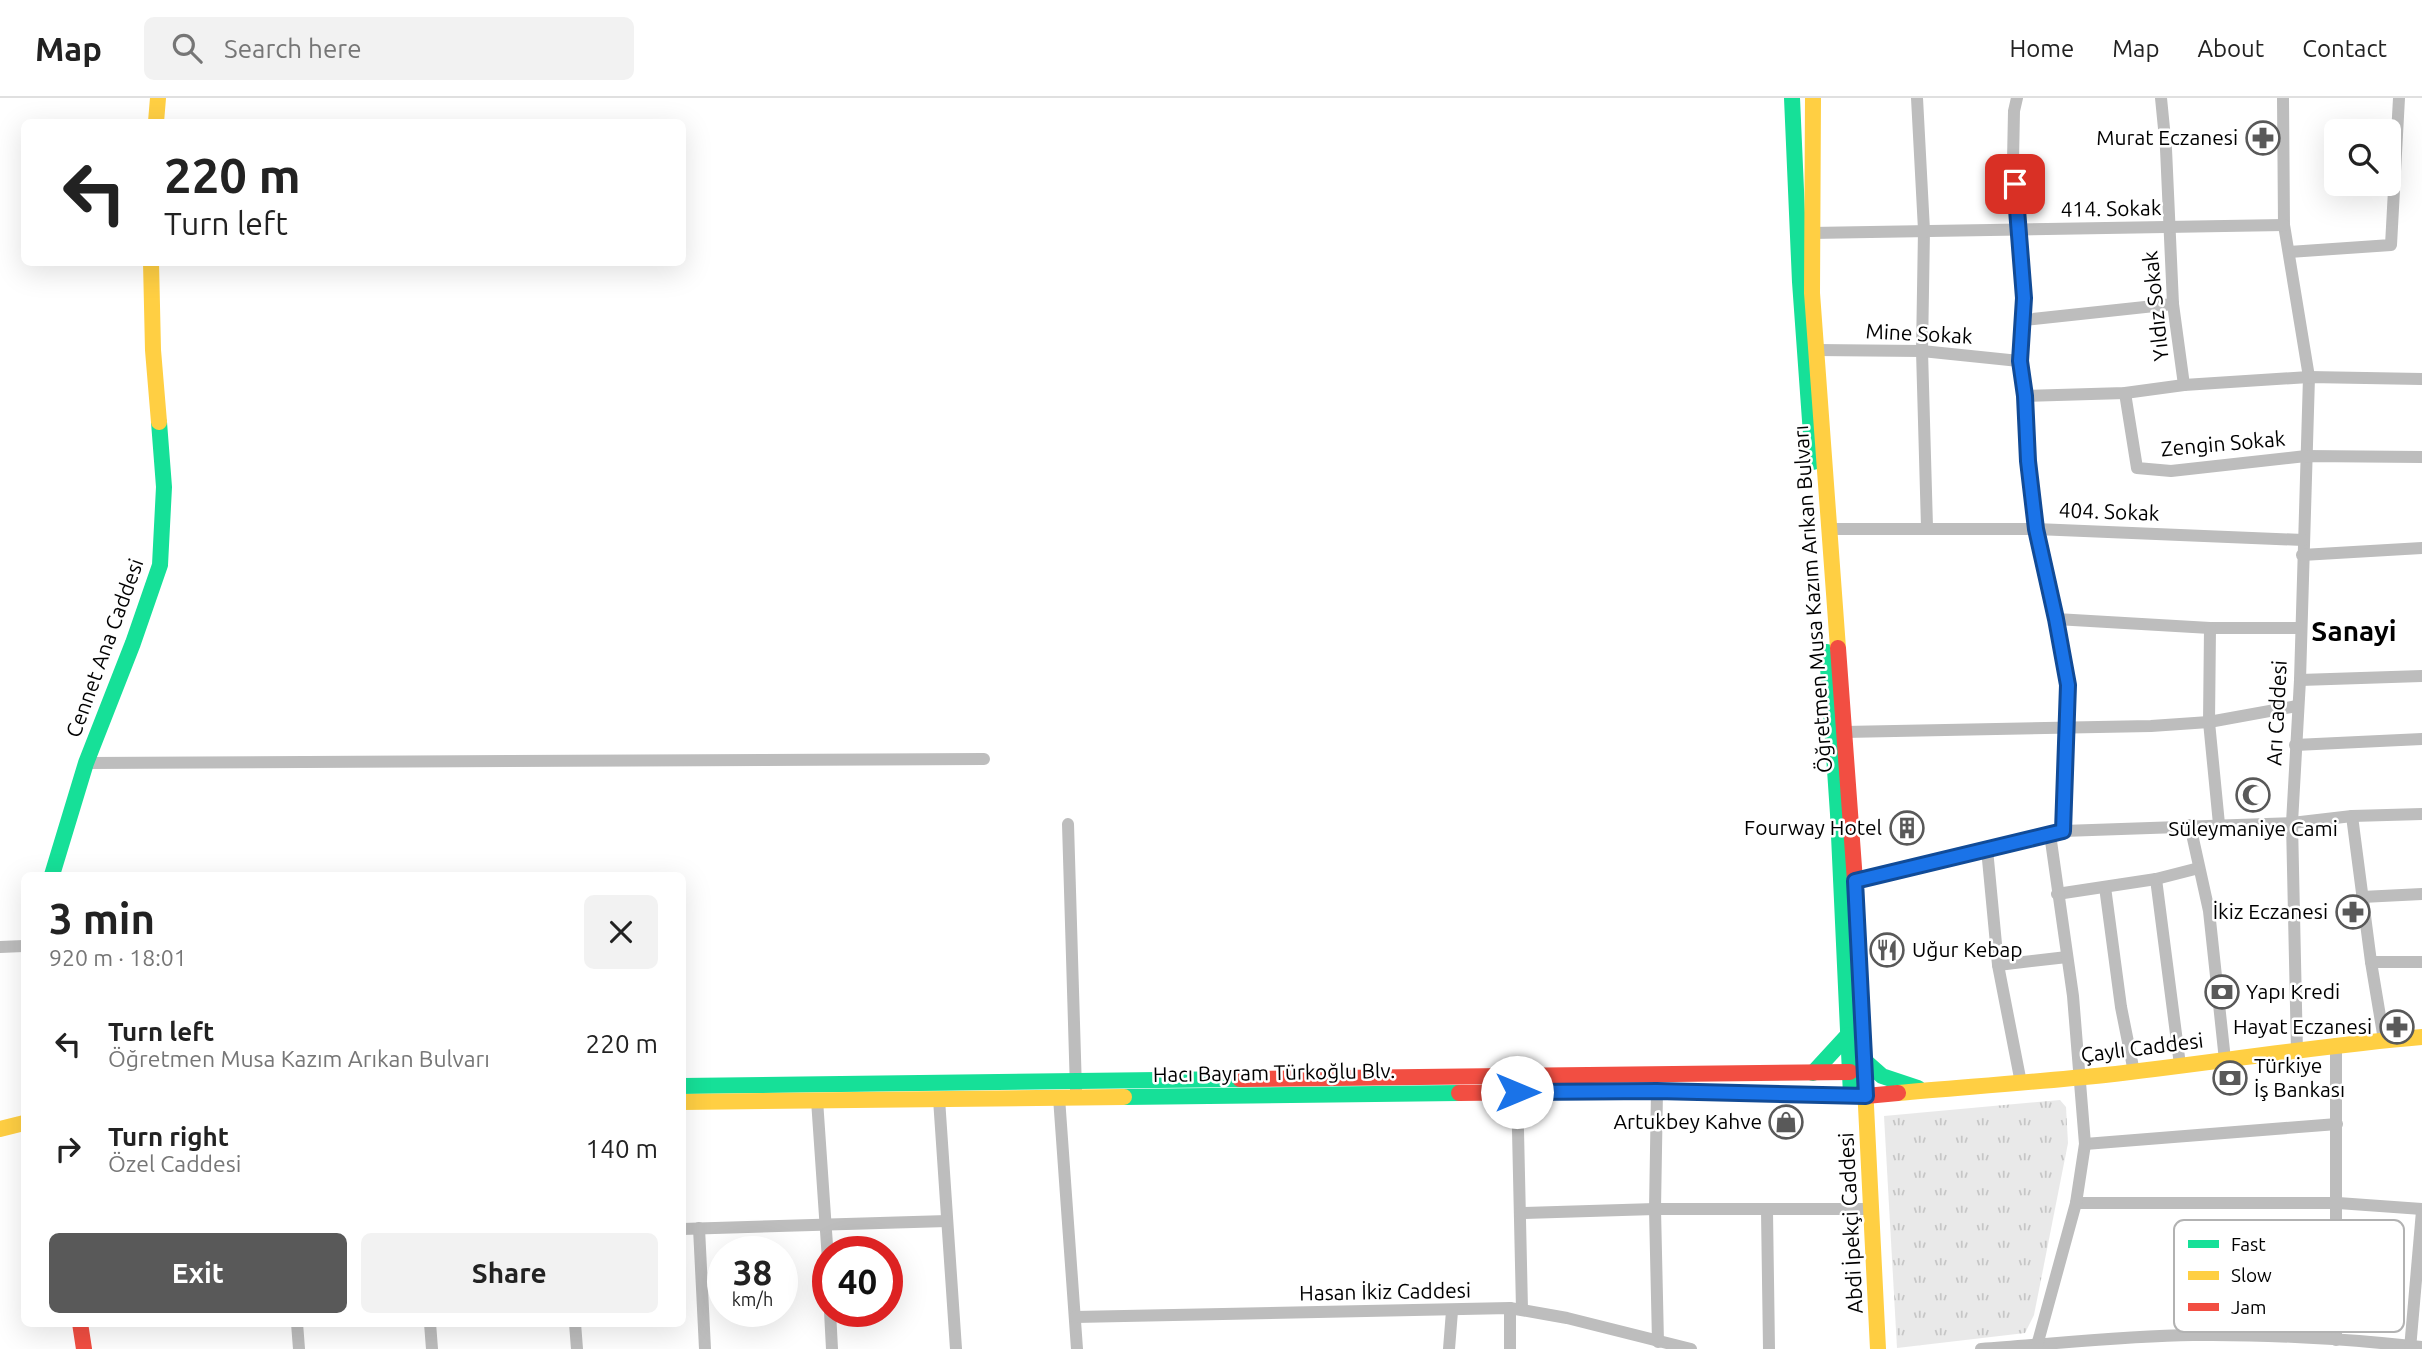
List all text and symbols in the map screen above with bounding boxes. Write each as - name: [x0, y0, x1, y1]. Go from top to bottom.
- search box: [144, 17, 634, 80]
- icon: search: [168, 29, 206, 67]
- text: Map: [35, 30, 102, 67]
- text: Search here: [224, 34, 362, 63]
- text: Home: [2009, 35, 2074, 62]
- text: Map: [2112, 35, 2159, 62]
- text: About: [2197, 35, 2264, 62]
- text: Contact: [2302, 35, 2387, 62]
- pharmacy icon: Murat Eczanesi: [2244, 119, 2282, 157]
- map controls: [2324, 119, 2401, 196]
- button: search: [2324, 119, 2401, 196]
- place label: Murat Eczanesi: [2096, 125, 2238, 149]
- icon: left: [49, 147, 140, 238]
- text: 220 m: [164, 147, 301, 202]
- pin: [1985, 154, 2045, 214]
- icon: arrive: [1996, 165, 2034, 203]
- street label: 414. Sokak: [2060, 195, 2162, 221]
- text: Turn left: [164, 205, 288, 241]
- street label: Yıldız Sokak: [2137, 249, 2173, 362]
- street label: Mine Sokak: [1865, 318, 1974, 348]
- street label: Öğretmen Musa Kazım Arıkan Bulvarı: [1788, 424, 1836, 774]
- street label: Zengin Sokak: [2160, 426, 2286, 460]
- street label: 404. Sokak: [2058, 497, 2160, 525]
- street label: Cennet Ana Caddesi: [61, 555, 148, 740]
- district label: Sanayi: [2311, 615, 2397, 646]
- street label: Arı Caddesi: [2261, 660, 2291, 766]
- mosque icon: Süleymaniye Cami: [2234, 776, 2272, 814]
- building icon: Fourway Hotel: [1888, 809, 1926, 847]
- place label: Fourway Hotel: [1744, 815, 1882, 839]
- place label: Süleymaniye Cami: [2168, 816, 2338, 840]
- pharmacy icon: İkiz Eczanesi: [2334, 893, 2372, 931]
- text: 3 min: [49, 895, 155, 942]
- button: close: [584, 895, 658, 969]
- place label: İkiz Eczanesi: [2213, 899, 2328, 923]
- restaurant icon: Uğur Kebap: [1868, 931, 1906, 969]
- place label: Uğur Kebap: [1912, 937, 2023, 961]
- text: 920 m · 18:01: [49, 945, 187, 970]
- bank icon: Yapı Kredi: [2203, 973, 2241, 1011]
- place label: Yapı Kredi: [2246, 979, 2340, 1003]
- pharmacy icon: Hayat Eczanesi: [2378, 1008, 2416, 1046]
- place label: Hayat Eczanesi: [2233, 1014, 2372, 1038]
- text: Turn left: [108, 1017, 214, 1046]
- icon: left: [49, 1025, 87, 1063]
- street label: Çaylı Caddesi: [2079, 1028, 2205, 1066]
- text: 220 m: [586, 1029, 658, 1058]
- text: Öğretmen Musa Kazım Arıkan Bulvarı: [108, 1046, 490, 1071]
- place label: Türkiye İş Bankası: [2254, 1053, 2345, 1101]
- position arrow: [1480, 1055, 1554, 1129]
- street label: Hacı Bayram Türkoğlu Blv.: [1153, 1058, 1395, 1086]
- bank icon: Türkiye İş Bankası: [2211, 1059, 2249, 1097]
- shop icon: Artukbey Kahve: [1767, 1103, 1805, 1141]
- place label: Artukbey Kahve: [1613, 1109, 1762, 1133]
- text: Turn right: [108, 1122, 229, 1151]
- icon: right: [49, 1130, 87, 1168]
- street label: Abdi İpekçi Caddesi: [1833, 1132, 1867, 1314]
- text: 140 m: [586, 1134, 658, 1163]
- text: Özel Caddesi: [108, 1151, 241, 1176]
- legend: [2174, 1220, 2404, 1332]
- button: Exit: [49, 1233, 347, 1313]
- button: Share: [361, 1233, 658, 1313]
- text: Fast: [2231, 1233, 2266, 1255]
- speed limit sign: 40: [812, 1236, 903, 1327]
- text: 38: [733, 1252, 772, 1292]
- text: Slow: [2231, 1264, 2272, 1286]
- street label: Hasan İkiz Caddesi: [1299, 1278, 1471, 1304]
- text: km/h: [732, 1289, 773, 1309]
- text: Jam: [2231, 1296, 2267, 1318]

